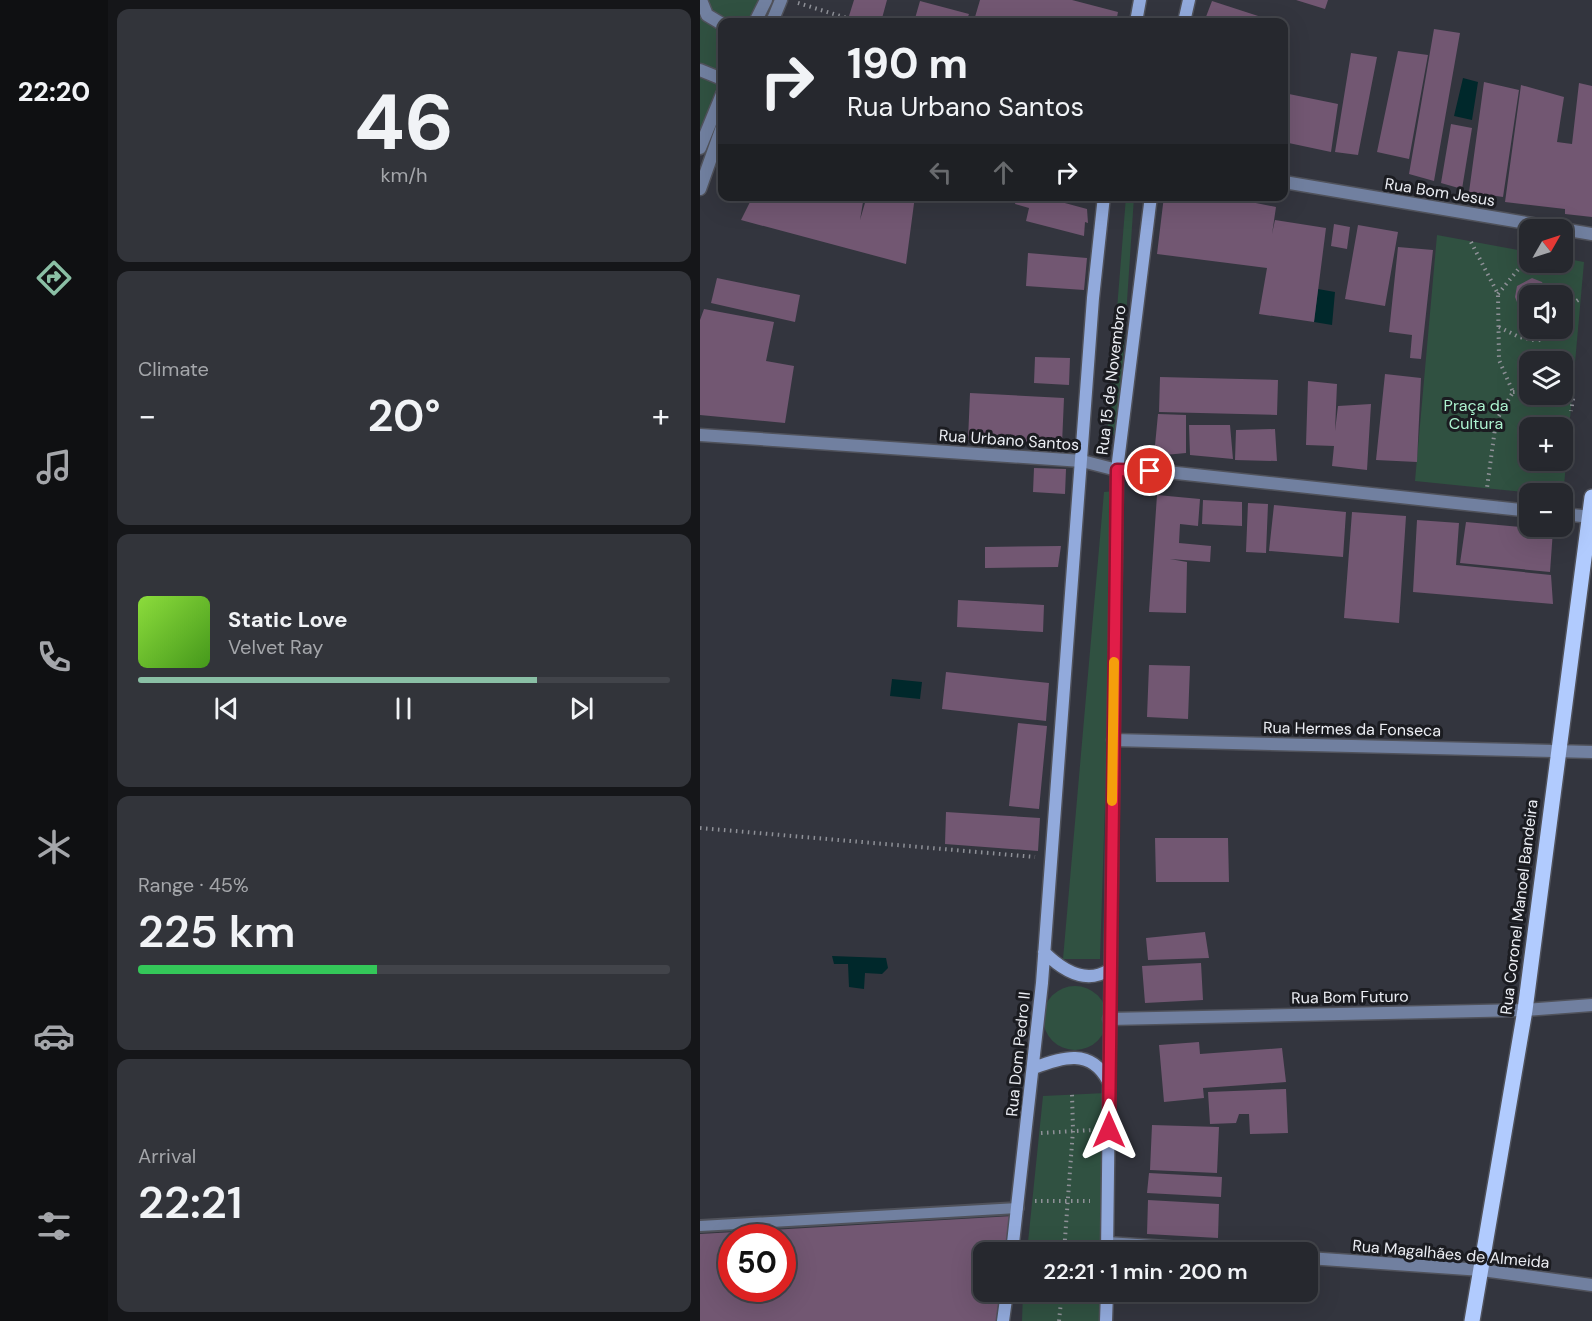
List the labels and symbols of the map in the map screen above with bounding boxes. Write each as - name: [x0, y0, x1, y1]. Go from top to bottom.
- street label: Rua Bom Jesus: [1383, 173, 1497, 211]
- north arrow: [1519, 219, 1573, 273]
- street label: Rua 15 de Novembro: [1091, 304, 1131, 456]
- park label: Praça da Cultura: [1444, 395, 1508, 434]
- street label: Rua Urbano Santos: [938, 425, 1080, 455]
- pin: [1124, 445, 1175, 496]
- street label: Rua Hermes da Fonseca: [1263, 717, 1441, 741]
- street label: Rua Coronel Manoel Bandeira: [1495, 798, 1543, 1016]
- street label: Rua Bom Futuro: [1291, 985, 1409, 1009]
- street label: Rua Dom Pedro II: [1001, 991, 1035, 1117]
- position arrow: [1077, 1098, 1141, 1162]
- speed limit sign: 50: [718, 1224, 796, 1302]
- street label: Rua Magalhães de Almeida: [1352, 1235, 1550, 1273]

